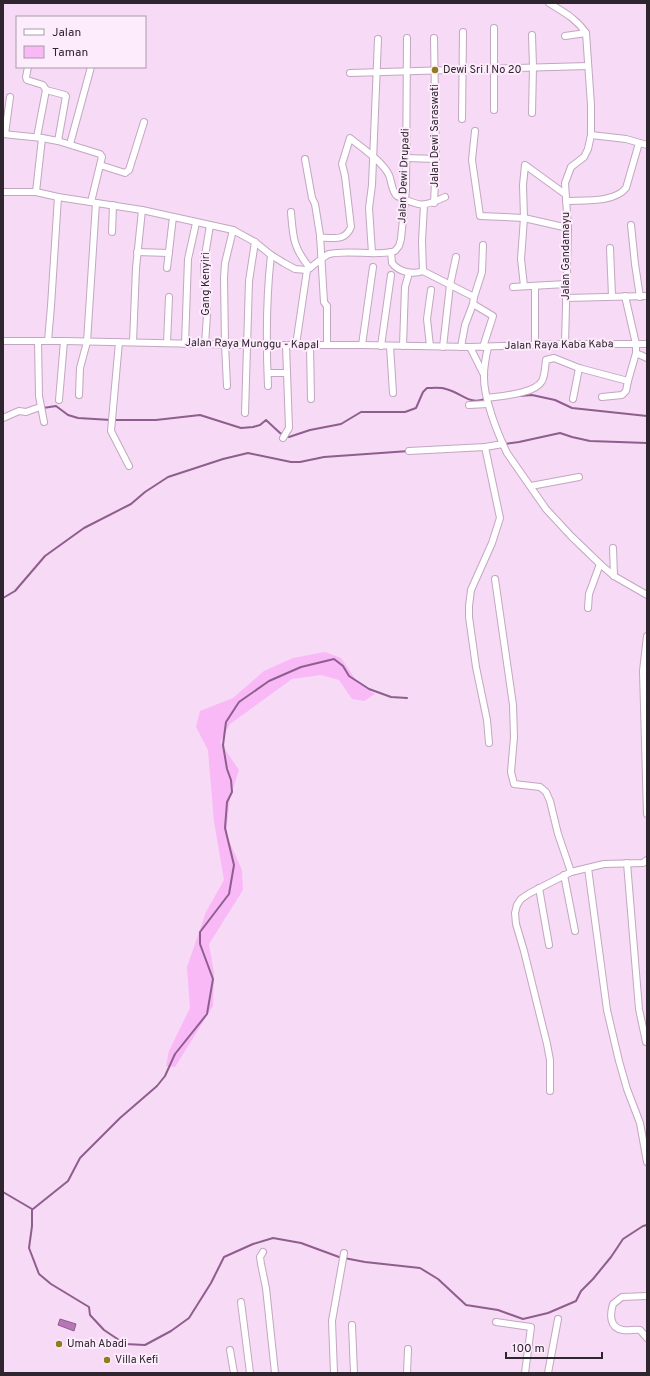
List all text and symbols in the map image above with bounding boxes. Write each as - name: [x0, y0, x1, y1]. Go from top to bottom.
- legend: [16, 16, 146, 68]
- text: Jalan: [52, 25, 81, 41]
- text: Taman: [52, 45, 88, 61]
- place label: Dewi Sri I No 20: [443, 63, 522, 77]
- marker: Dewi Sri I No 20: [430, 65, 440, 75]
- street label: Jalan Dewi Saraswati: [428, 84, 442, 188]
- street label: Jalan Dewi Drupadi: [395, 128, 413, 224]
- street label: Jalan Gandamayu: [559, 212, 573, 300]
- street label: Gang Kenyiri: [199, 252, 213, 316]
- street label: Jalan Raya Munggu - Kapal: [185, 336, 319, 352]
- street label: Jalan Raya Kaba Kaba: [504, 337, 614, 353]
- scale bar: [506, 1334, 602, 1360]
- place label: Umah Abadi: [67, 1337, 127, 1351]
- marker: Umah Abadi: [54, 1339, 64, 1349]
- text: 100 m: [512, 1341, 545, 1357]
- place label: Villa Kefi: [115, 1353, 158, 1367]
- marker: Villa Kefi: [102, 1355, 112, 1365]

